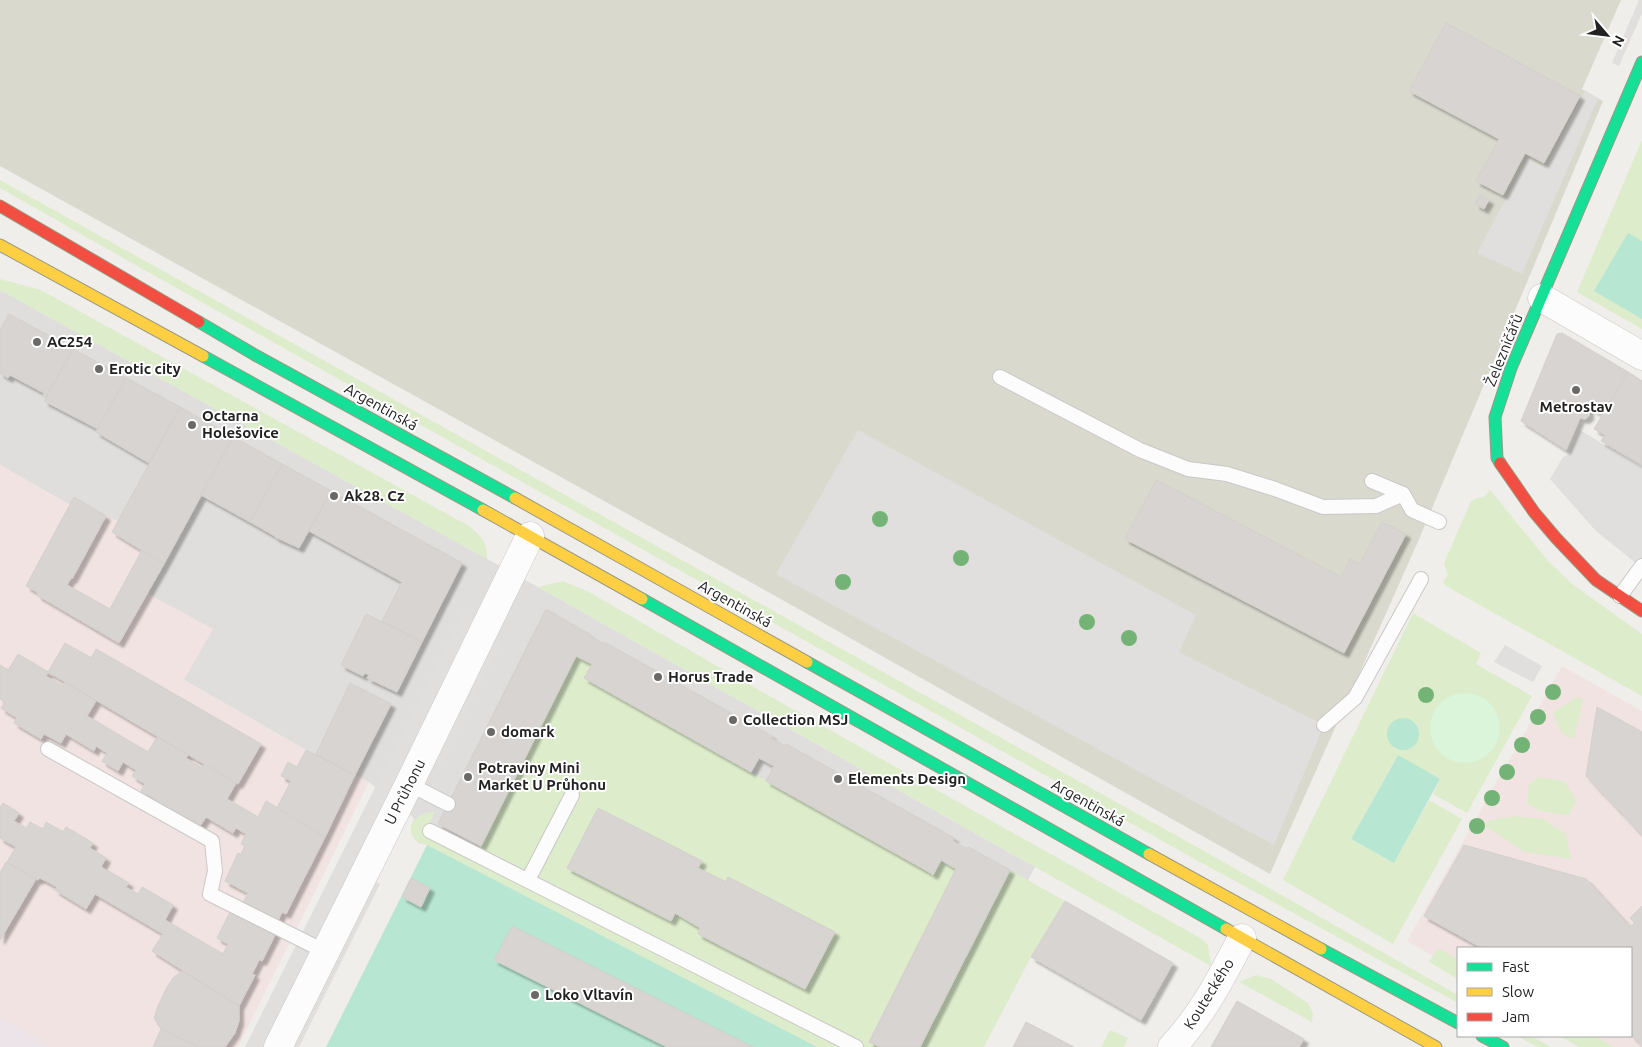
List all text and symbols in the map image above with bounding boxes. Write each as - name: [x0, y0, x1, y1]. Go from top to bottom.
- north arrow: [1582, 10, 1632, 60]
- text: N: [1609, 33, 1628, 49]
- street label: Železničářů: [1481, 311, 1526, 389]
- place label: AC254: [47, 333, 92, 350]
- marker: AC254: [31, 336, 43, 348]
- place label: Erotic city: [109, 360, 181, 377]
- marker: Erotic city: [93, 363, 105, 375]
- street label: Argentinská: [342, 380, 421, 434]
- marker: Metrostav: [1570, 384, 1582, 396]
- place label: Metrostav: [1540, 398, 1612, 415]
- place label: Octarna Holešovice: [202, 407, 279, 441]
- marker: Octarna Holešovice: [186, 419, 198, 431]
- place label: Ak28. Cz: [344, 487, 404, 504]
- marker: Ak28. Cz: [328, 490, 340, 502]
- street label: Argentinská: [696, 577, 775, 631]
- place label: Horus Trade: [668, 668, 753, 685]
- marker: Horus Trade: [652, 671, 664, 683]
- place label: Collection MSJ: [743, 711, 848, 728]
- marker: Collection MSJ: [727, 714, 739, 726]
- place label: domark: [501, 723, 555, 740]
- marker: domark: [485, 726, 497, 738]
- street label: U Průhonu: [381, 756, 428, 827]
- place label: Potraviny Mini Market U Průhonu: [478, 759, 606, 793]
- place label: Elements Design: [848, 770, 966, 787]
- marker: Potraviny Mini Market U Průhonu: [462, 771, 474, 783]
- marker: Elements Design: [832, 773, 844, 785]
- street label: Argentinská: [1049, 776, 1128, 830]
- legend: [1457, 947, 1632, 1037]
- street label: Kouteckého: [1180, 955, 1237, 1032]
- text: Fast: [1502, 958, 1530, 975]
- text: Slow: [1502, 983, 1535, 1000]
- place label: Loko Vltavín: [545, 986, 633, 1003]
- marker: Loko Vltavín: [529, 989, 541, 1001]
- text: Jam: [1502, 1008, 1530, 1025]

